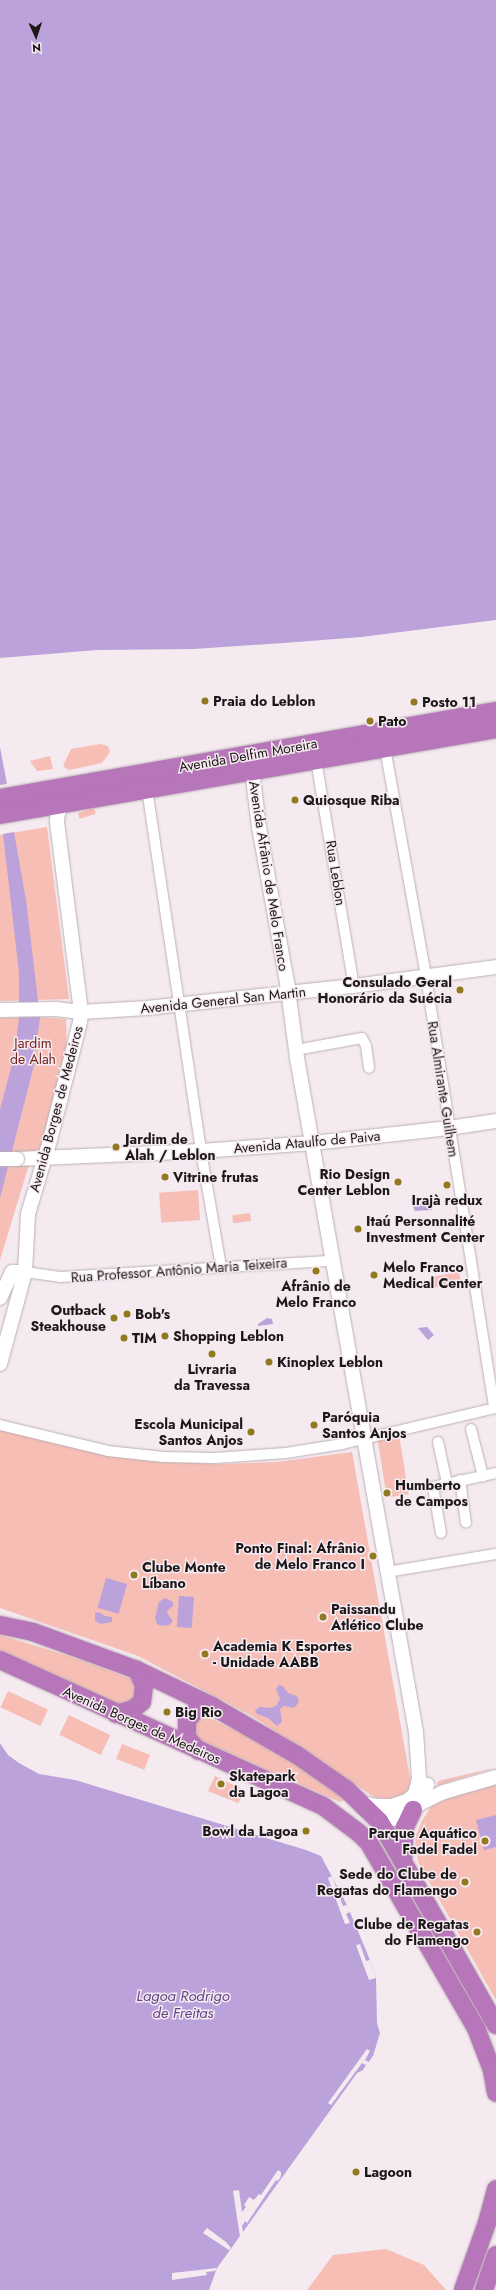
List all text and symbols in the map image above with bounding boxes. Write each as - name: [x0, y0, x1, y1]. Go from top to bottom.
- north arrow: [16, 16, 56, 56]
- text: N: [32, 40, 41, 56]
- place label: Praia do Leblon: [213, 693, 316, 709]
- place label: Posto 11: [422, 694, 476, 710]
- marker: Praia do Leblon: [200, 696, 210, 706]
- marker: Posto 11: [409, 697, 419, 707]
- place label: Pato: [378, 713, 407, 729]
- marker: Pato: [365, 716, 375, 726]
- street label: Avenida Delfim Moreira: [177, 735, 319, 775]
- street label: Avenida Afrânio de Melo Franco: [246, 780, 292, 972]
- place label: Quiosque Riba: [303, 792, 400, 808]
- marker: Quiosque Riba: [290, 795, 300, 805]
- street label: Rua Leblon: [323, 839, 349, 907]
- place label: Consulado Geral Honorário da Suécia: [317, 974, 452, 1006]
- street label: Avenida General San Martin: [139, 983, 307, 1017]
- marker: Consulado Geral Honorário da Suécia: [455, 985, 465, 995]
- street label: Rua Almirante Guilhem: [424, 1020, 462, 1158]
- street label: Avenida Borges de Medeiros: [26, 1024, 86, 1194]
- park label: Jardim de Alah: [10, 1035, 56, 1068]
- street label: Avenida Ataulfo de Paiva: [233, 1127, 381, 1157]
- place label: Jardim de Alah / Leblon: [125, 1131, 216, 1164]
- marker: Jardim de Alah / Leblon: [110, 1141, 122, 1153]
- place label: Rio Design Center Leblon: [298, 1166, 390, 1198]
- place label: Vitrine frutas: [173, 1169, 258, 1185]
- marker: Vitrine frutas: [160, 1172, 170, 1182]
- marker: Rio Design Center Leblon: [393, 1177, 403, 1187]
- marker: Irajà redux: [442, 1180, 452, 1190]
- place label: Irajà redux: [411, 1192, 483, 1208]
- place label: Itaú Personnalité Investment Center: [366, 1213, 485, 1246]
- marker: Itaú Personnalité Investment Center: [353, 1224, 363, 1234]
- street label: Rua Professor Antônio Maria Teixeira: [70, 1254, 288, 1286]
- place label: Melo Franco Medical Center: [383, 1259, 483, 1292]
- marker: Afrânio de Melo Franco: [311, 1266, 321, 1276]
- marker: Melo Franco Medical Center: [368, 1269, 380, 1281]
- place label: Afrânio de Melo Franco: [276, 1278, 356, 1310]
- place label: Outback Steakhouse: [30, 1302, 106, 1334]
- place label: Bob's: [135, 1306, 170, 1322]
- marker: Bob's: [122, 1309, 132, 1319]
- marker: Outback Steakhouse: [109, 1313, 119, 1323]
- place label: Shopping Leblon: [173, 1328, 284, 1344]
- place label: TIM: [132, 1330, 157, 1346]
- marker: Shopping Leblon: [160, 1331, 170, 1341]
- marker: TIM: [119, 1333, 129, 1343]
- marker: Livraria da Travessa: [207, 1349, 217, 1359]
- place label: Kinoplex Leblon: [277, 1354, 383, 1370]
- marker: Kinoplex Leblon: [264, 1357, 274, 1367]
- place label: Livraria da Travessa: [174, 1361, 250, 1394]
- place label: Paróquia Santos Anjos: [322, 1409, 406, 1442]
- place label: Escola Municipal Santos Anjos: [134, 1416, 243, 1448]
- marker: Paróquia Santos Anjos: [309, 1420, 319, 1430]
- marker: Escola Municipal Santos Anjos: [246, 1427, 256, 1437]
- place label: Humberto de Campos: [395, 1477, 468, 1510]
- marker: Humberto de Campos: [382, 1488, 392, 1498]
- place label: Ponto Final: Afrânio de Melo Franco I: [235, 1540, 365, 1572]
- marker: Ponto Final: Afrânio de Melo Franco I: [368, 1551, 378, 1561]
- place label: Clube Monte Líbano: [142, 1559, 226, 1592]
- marker: Clube Monte Líbano: [129, 1570, 139, 1580]
- place label: Paissandu Atlético Clube: [331, 1601, 424, 1634]
- marker: Paissandu Atlético Clube: [318, 1612, 328, 1622]
- place label: Academia K Esportes - Unidade AABB: [213, 1638, 352, 1670]
- marker: Academia K Esportes - Unidade AABB: [200, 1649, 210, 1659]
- street label: Avenida Borges de Medeiros: [60, 1682, 224, 1768]
- place label: Big Rio: [175, 1704, 222, 1720]
- marker: Big Rio: [162, 1707, 172, 1717]
- place label: Skatepark da Lagoa: [229, 1768, 296, 1800]
- marker: Skatepark da Lagoa: [216, 1779, 226, 1789]
- place label: Bowl da Lagoa: [202, 1823, 298, 1839]
- place label: Parque Aquático Fadel Fadel: [369, 1825, 477, 1858]
- marker: Bowl da Lagoa: [301, 1826, 311, 1836]
- marker: Parque Aquático Fadel Fadel: [480, 1836, 490, 1846]
- place label: Sede do Clube de Regatas do Flamengo: [317, 1866, 457, 1898]
- marker: Sede do Clube de Regatas do Flamengo: [460, 1877, 470, 1887]
- place label: Clube de Regatas do Flamengo: [354, 1916, 469, 1948]
- marker: Clube de Regatas do Flamengo: [472, 1927, 482, 1937]
- water label: Lagoa Rodrigo de Freitas: [136, 1987, 230, 2022]
- place label: Lagoon: [364, 2164, 412, 2180]
- marker: Lagoon: [351, 2167, 361, 2177]

